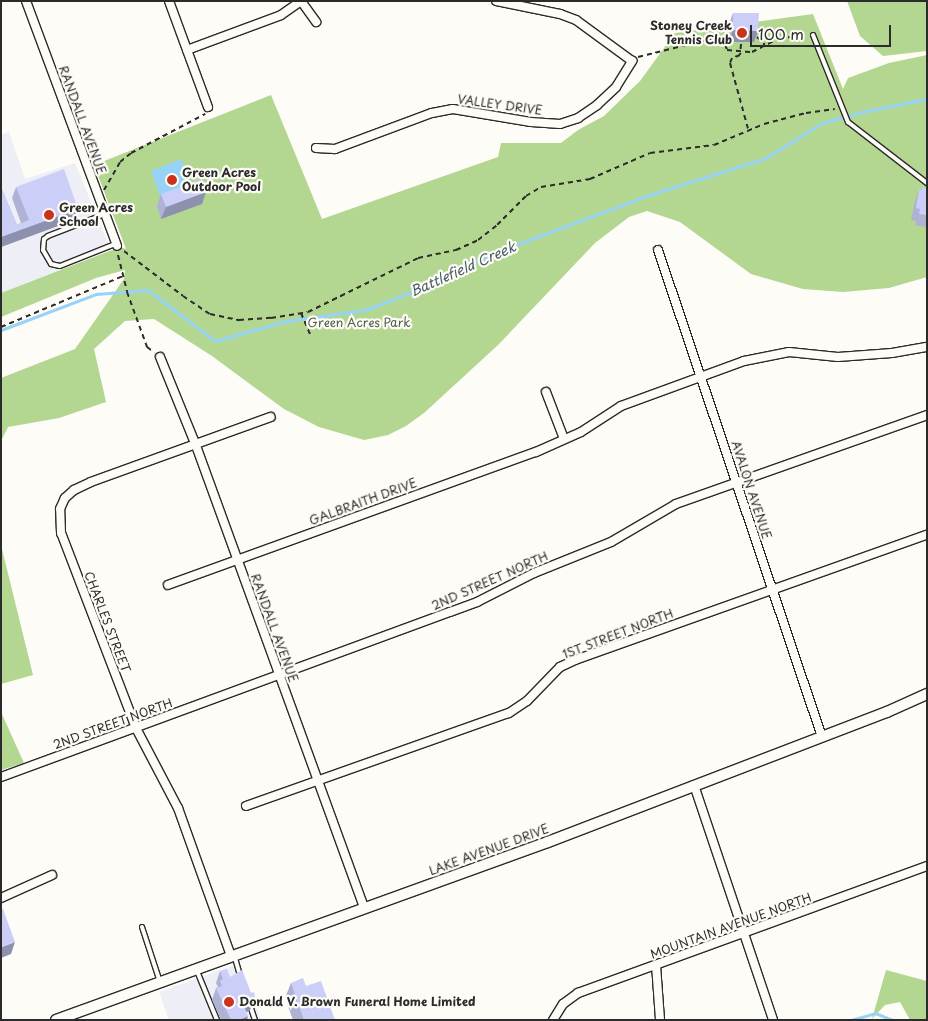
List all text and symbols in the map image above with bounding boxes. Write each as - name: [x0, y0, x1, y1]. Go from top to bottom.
- scale bar: [753, 15, 894, 47]
- place label: Stoney Creek Tennis Club: [650, 19, 732, 47]
- text: 100 m: [758, 22, 804, 45]
- marker: Stoney Creek Tennis Club: [736, 27, 748, 39]
- street label: RANDALL AVENUE: [56, 64, 108, 176]
- street label: VALLEY DRIVE: [456, 92, 544, 118]
- place label: Green Acres Outdoor Pool: [182, 166, 261, 194]
- marker: Green Acres Outdoor Pool: [166, 174, 178, 186]
- place label: Green Acres School: [59, 201, 134, 229]
- marker: Green Acres School: [43, 209, 55, 221]
- water label: Battlefield Creek: [407, 238, 519, 300]
- park label: Green Acres Park: [307, 316, 411, 330]
- street label: AVALON AVENUE: [728, 438, 774, 542]
- street label: GALBRAITH DRIVE: [307, 476, 419, 528]
- street label: 2ND STREET NORTH: [429, 549, 551, 613]
- street label: CHARLES STREET: [81, 569, 133, 675]
- street label: RANDALL AVENUE: [248, 572, 300, 684]
- street label: 1ST STREET NORTH: [559, 606, 677, 662]
- street label: 2ND STREET NORTH: [51, 696, 175, 752]
- street label: LAKE AVENUE DRIVE: [427, 822, 551, 878]
- street label: MOUNTAIN AVENUE NORTH: [648, 890, 814, 962]
- place label: Donald V. Brown Funeral Home Limited: [239, 995, 478, 1009]
- marker: Donald V. Brown Funeral Home Limited: [223, 996, 235, 1008]

